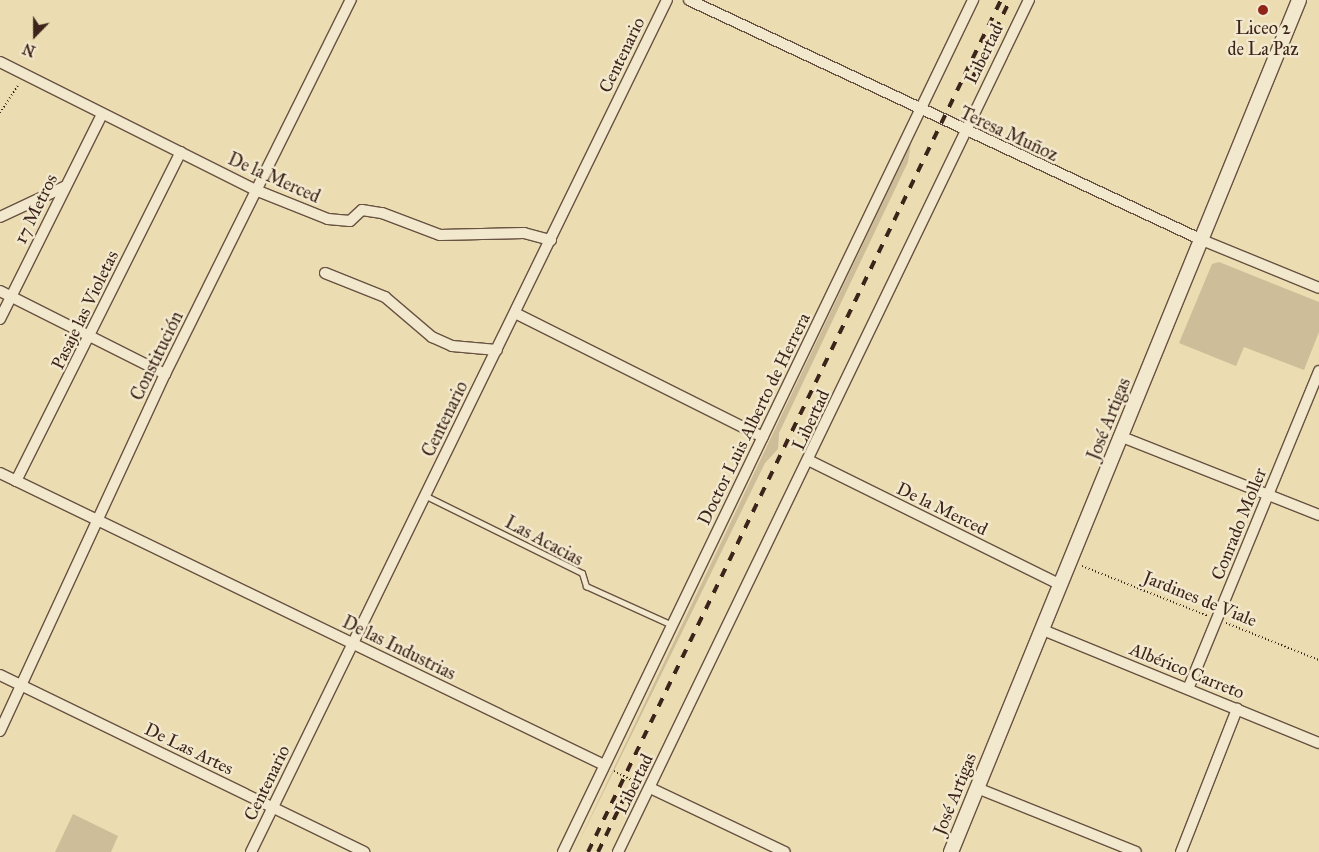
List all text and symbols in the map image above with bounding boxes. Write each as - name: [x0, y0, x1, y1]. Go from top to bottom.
- marker: Liceo 2 de La Paz: [1257, 4, 1269, 16]
- north arrow: [10, 10, 60, 60]
- street label: Centenario: [594, 14, 650, 96]
- place label: Liceo 2 de La Paz: [1227, 18, 1299, 60]
- street label: Libertad: [960, 20, 1008, 88]
- text: N: [21, 39, 38, 59]
- street label: Teresa Muñoz: [957, 102, 1061, 166]
- street label: De la Merced: [225, 148, 323, 208]
- street label: 17 Metros: [10, 170, 62, 248]
- street label: Pasaje las Violetas: [47, 247, 123, 373]
- street label: Constitución: [126, 308, 188, 404]
- street label: Doctor Luis Alberto de Herrera: [693, 309, 815, 529]
- street label: José Artigas: [1083, 375, 1135, 463]
- street label: Centenario: [417, 378, 473, 460]
- street label: Libertad: [788, 386, 834, 454]
- street label: Conrado Moller: [1207, 465, 1271, 583]
- street label: De la Merced: [893, 478, 991, 540]
- street label: Las Acacias: [501, 511, 587, 571]
- street label: Jardines de Viale: [1140, 566, 1260, 632]
- street label: De las Industrias: [339, 611, 459, 685]
- street label: Albérico Carreto: [1126, 638, 1248, 704]
- street label: De Las Artes: [141, 718, 237, 780]
- street label: Centenario: [239, 742, 295, 824]
- street label: Libertad: [610, 750, 658, 818]
- street label: José Artigas: [929, 750, 981, 838]

